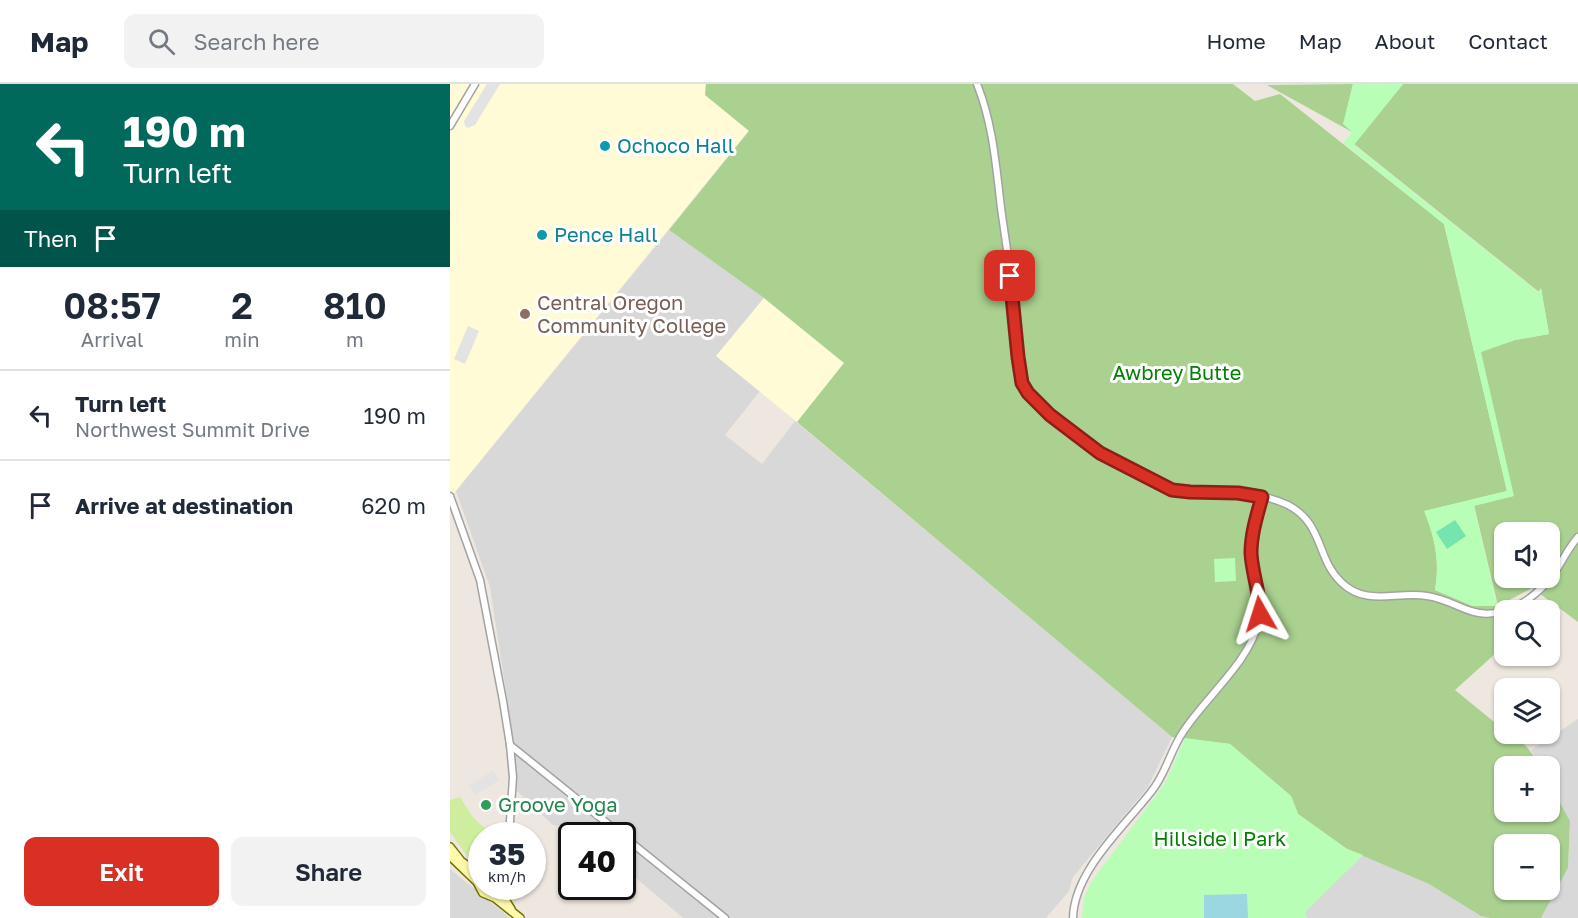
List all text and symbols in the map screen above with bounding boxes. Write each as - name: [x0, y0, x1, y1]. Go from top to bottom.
- search box: [124, 14, 544, 68]
- text: Map: [30, 25, 88, 58]
- icon: search: [145, 25, 178, 58]
- text: Search here: [193, 28, 319, 55]
- text: Home: [1206, 28, 1266, 54]
- text: Map: [1299, 28, 1342, 54]
- text: About: [1375, 28, 1435, 54]
- text: Contact: [1468, 28, 1548, 54]
- text: 190 m: [123, 106, 246, 156]
- icon: left: [24, 108, 102, 186]
- place label: Ochoco Hall: [617, 133, 734, 157]
- marker: Ochoco Hall: [598, 139, 612, 153]
- text: Turn left: [123, 157, 232, 189]
- icon: arrive: [89, 222, 122, 255]
- place label: Pence Hall: [554, 222, 658, 246]
- text: Then: [24, 225, 77, 252]
- marker: Pence Hall: [535, 228, 549, 242]
- pin: [984, 250, 1035, 301]
- icon: arrive: [993, 259, 1026, 292]
- text: 08:57: [63, 284, 161, 327]
- text: 2: [231, 284, 253, 327]
- text: 810: [323, 284, 387, 327]
- place label: Central Oregon Community College: [537, 290, 726, 337]
- marker: Central Oregon Community College: [518, 307, 532, 321]
- text: Arrival: [81, 327, 143, 351]
- text: min: [224, 327, 260, 351]
- text: m: [346, 327, 364, 351]
- park label: Awbrey Butte: [1113, 360, 1241, 384]
- text: Turn left: [75, 390, 166, 417]
- icon: left: [24, 399, 57, 432]
- text: 190 m: [363, 402, 426, 429]
- text: Northwest Summit Drive: [75, 417, 310, 441]
- icon: arrive: [24, 489, 57, 522]
- text: Arrive at destination: [75, 492, 293, 519]
- text: 620 m: [361, 492, 426, 519]
- map controls: [1494, 522, 1560, 900]
- button: sound: [1494, 522, 1560, 588]
- position arrow: [1228, 582, 1292, 646]
- button: search: [1494, 600, 1560, 666]
- button: layers: [1494, 678, 1560, 744]
- button: +: [1494, 756, 1560, 822]
- place label: Groove Yoga: [498, 792, 618, 816]
- marker: Groove Yoga: [479, 798, 493, 812]
- speed limit sign: 40: [558, 822, 636, 900]
- park label: Hillside I Park: [1154, 826, 1286, 850]
- button: −: [1494, 834, 1560, 900]
- text: 35: [489, 836, 525, 872]
- button: Exit: [24, 837, 219, 906]
- button: Share: [231, 837, 426, 906]
- text: km/h: [488, 867, 526, 885]

